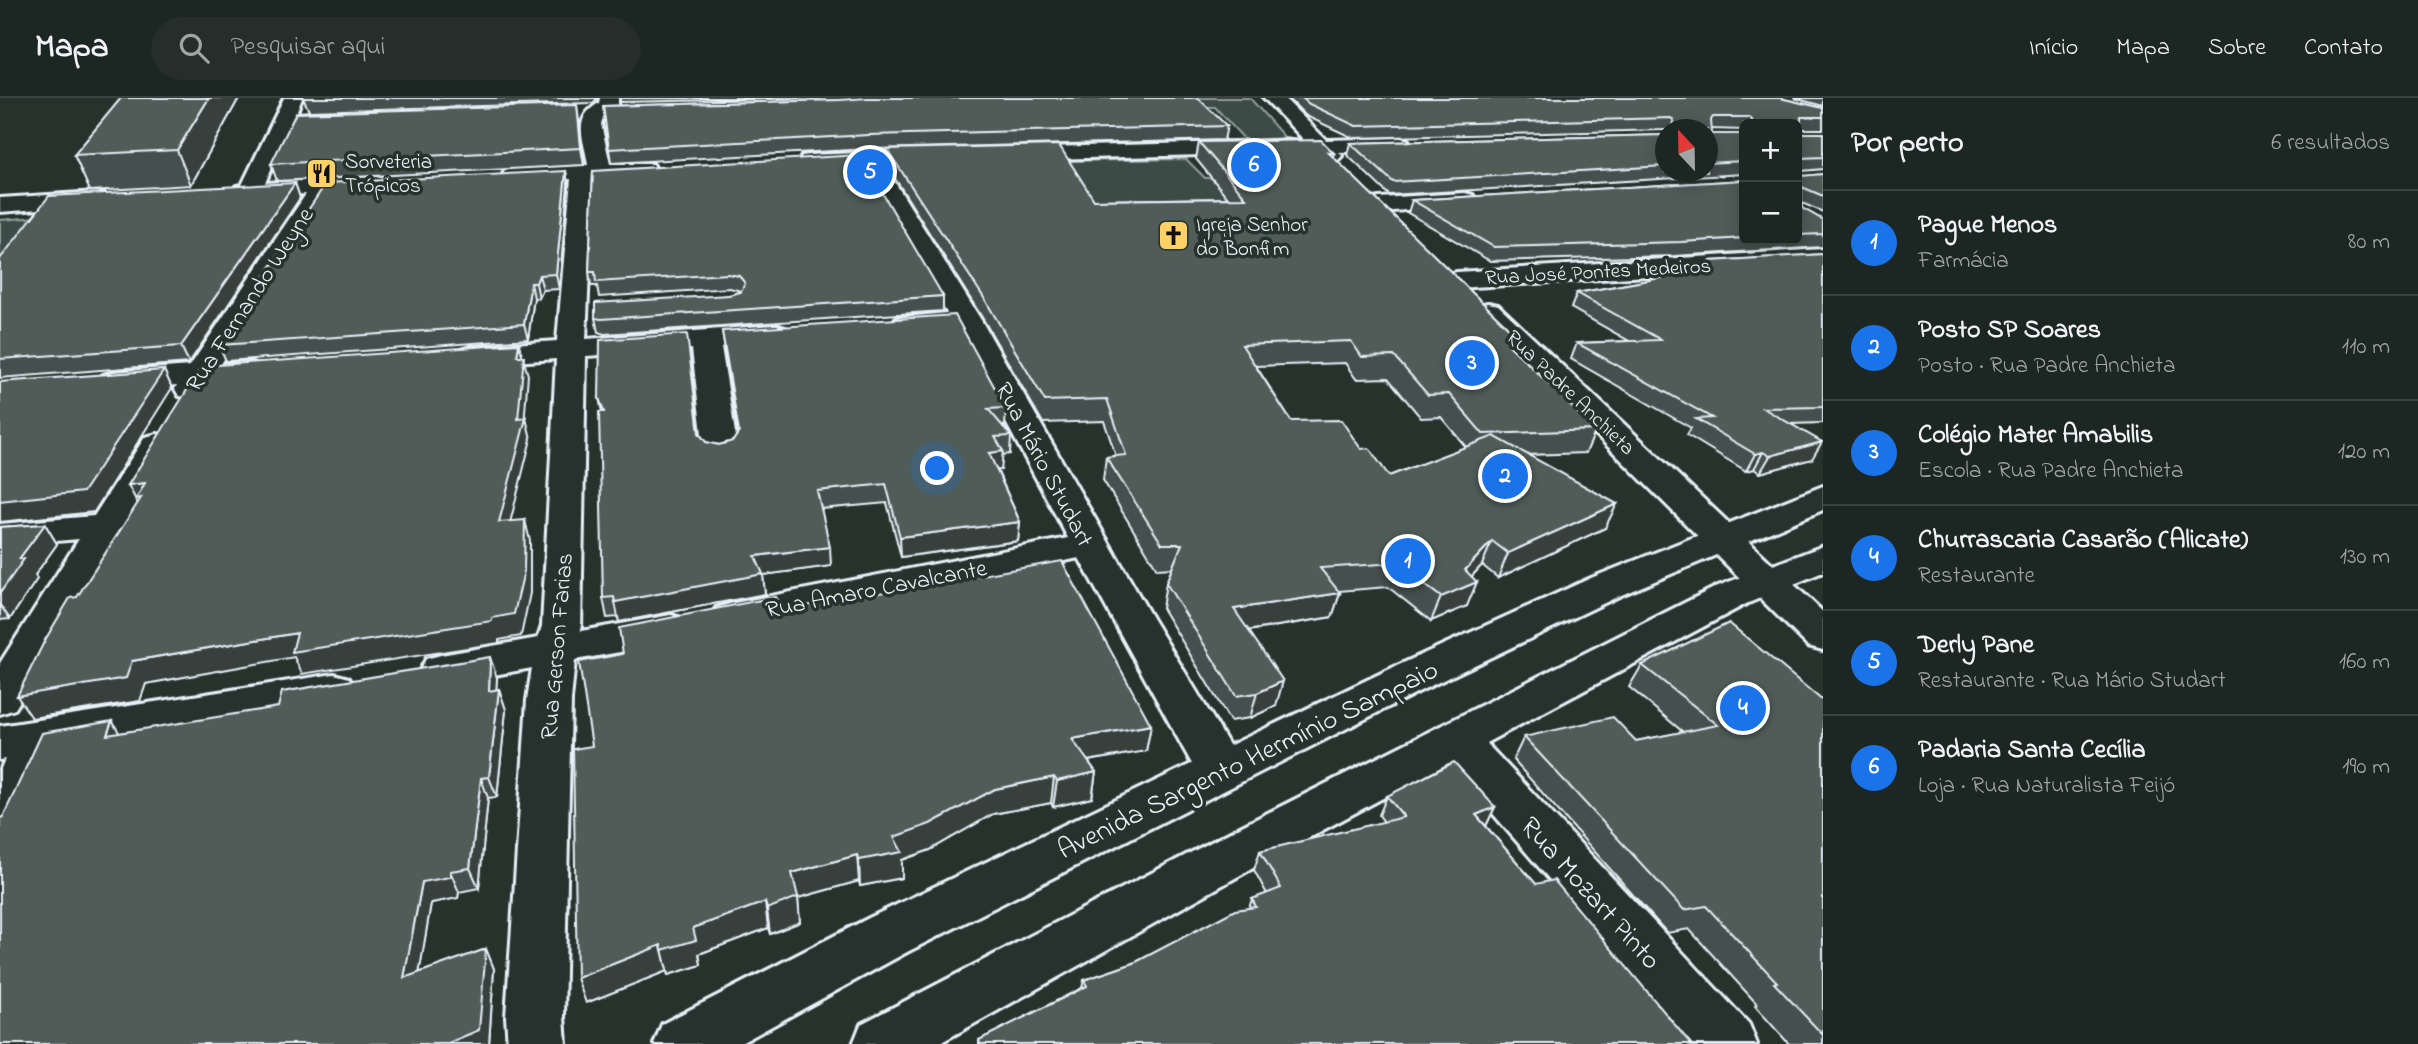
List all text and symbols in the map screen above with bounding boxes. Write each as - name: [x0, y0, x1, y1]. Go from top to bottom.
- search box: [151, 17, 641, 80]
- text: Mapa: [35, 24, 109, 72]
- icon: search: [175, 29, 213, 67]
- text: Pesquisar aqui: [231, 29, 385, 67]
- text: Início: [2029, 31, 2078, 66]
- text: Mapa: [2116, 31, 2170, 66]
- text: Sobre: [2208, 31, 2266, 66]
- text: Contato: [2304, 31, 2383, 66]
- north arrow: [1655, 119, 1718, 182]
- map controls: [1739, 119, 1802, 245]
- button: +: [1739, 119, 1802, 182]
- text: Por perto: [1851, 122, 1964, 166]
- text: 6 resultados: [2271, 127, 2390, 160]
- pin: 6: [1231, 139, 1277, 191]
- pin: 5: [847, 146, 893, 198]
- place label: Sorveteria Trópicos: [345, 148, 432, 202]
- restaurant icon: Sorveteria Trópicos: [305, 156, 339, 190]
- button: −: [1739, 182, 1802, 245]
- street label: Rua Fernando Weyne: [178, 201, 325, 400]
- text: Pague Menos: [1918, 207, 2057, 245]
- place label: Igreja Senhor do Bonfim: [1196, 211, 1308, 265]
- church icon: Igreja Senhor do Bonfim: [1156, 219, 1190, 253]
- text: 1: [1870, 226, 1878, 259]
- text: 80 m: [2348, 226, 2390, 259]
- text: Farmácia: [1918, 245, 2009, 278]
- street label: Rua José Pontes Medeiros: [1484, 252, 1712, 294]
- text: Posto SP Soares: [1918, 312, 2101, 350]
- street label: Rua Padre Anchieta: [1498, 324, 1641, 463]
- text: 2: [1868, 331, 1880, 364]
- text: 110 m: [2342, 331, 2390, 364]
- pin: 3: [1449, 337, 1495, 389]
- text: Posto · Rua Padre Anchieta: [1918, 350, 2175, 383]
- street label: Rua Mário Studart: [985, 377, 1101, 554]
- text: Colégio Mater Amabilis: [1918, 417, 2153, 455]
- text: 3: [1869, 436, 1879, 469]
- text: 120 m: [2338, 436, 2390, 469]
- pin: 2: [1482, 450, 1528, 502]
- your location: [920, 451, 954, 485]
- text: Escola · Rua Padre Anchieta: [1918, 455, 2184, 488]
- text: Churrascaria Casarão (Alicate): [1918, 522, 2248, 560]
- pin: 1: [1385, 535, 1431, 587]
- text: 4: [1869, 541, 1879, 574]
- text: 130 m: [2340, 541, 2390, 574]
- street label: Rua Gerson Farias: [533, 551, 584, 741]
- street label: Rua Amaro Cavalcante: [763, 552, 990, 629]
- text: Restaurante: [1918, 560, 2035, 593]
- text: Derly Pane: [1918, 627, 2034, 665]
- text: 5: [1867, 646, 1881, 679]
- text: 160 m: [2339, 646, 2390, 679]
- street label: Avenida Sargento Hermínio Sampaio: [1051, 651, 1446, 871]
- text: Restaurante · Rua Mário Studart: [1918, 665, 2226, 698]
- pin: 4: [1720, 682, 1766, 734]
- text: Padaria Santa Cecília: [1918, 732, 2146, 770]
- text: 6: [1869, 751, 1879, 784]
- text: 190 m: [2342, 751, 2390, 784]
- text: Loja · Rua Naturalista Feijó: [1918, 770, 2175, 803]
- street label: Rua Mozart Pinto: [1509, 808, 1670, 980]

